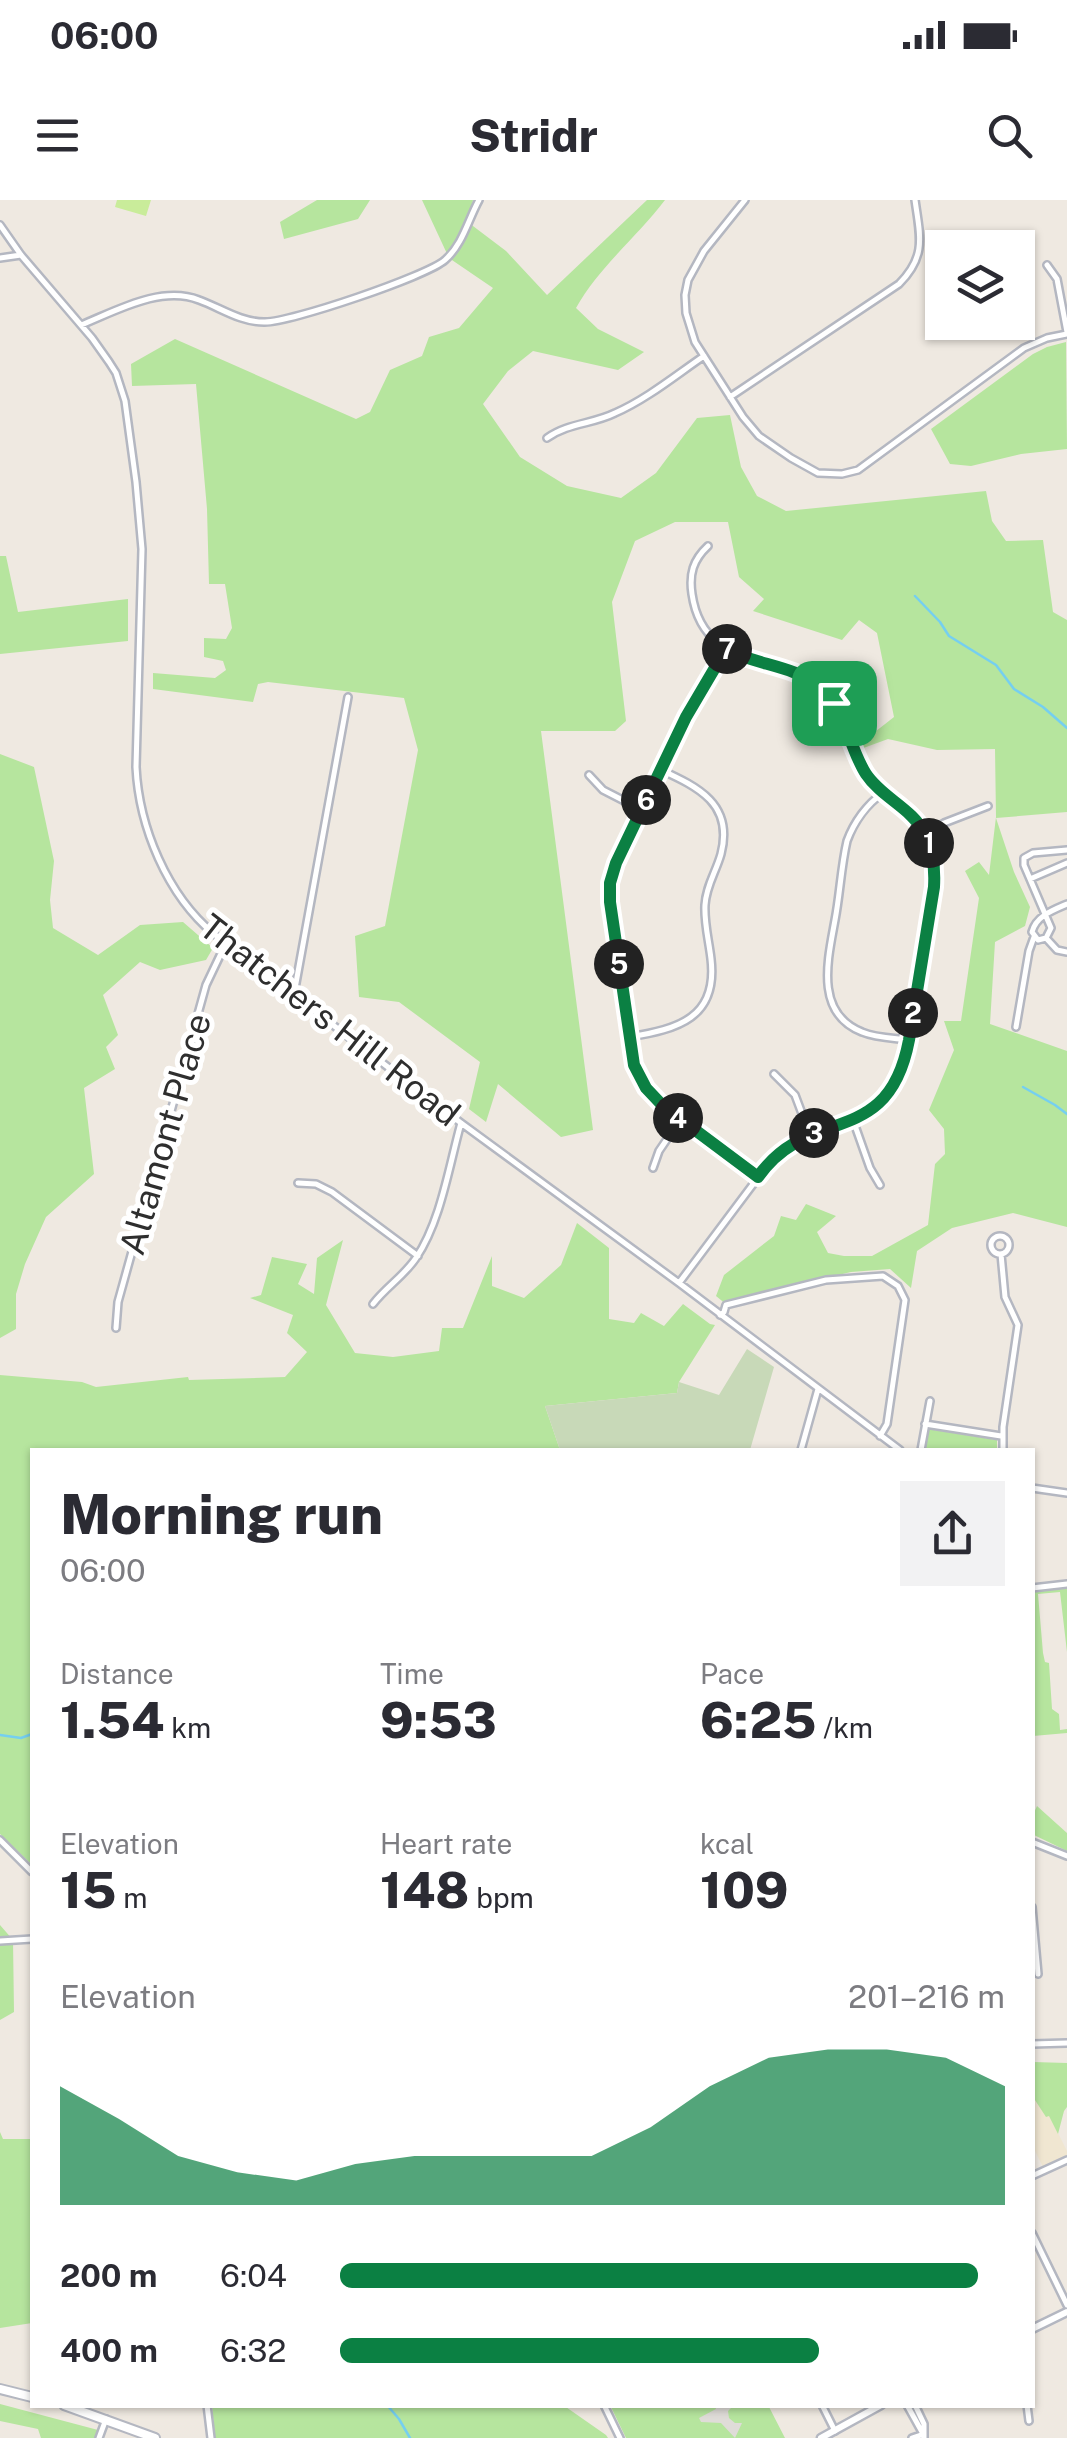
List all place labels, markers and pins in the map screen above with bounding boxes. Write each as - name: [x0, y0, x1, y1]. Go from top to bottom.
- pin: 7: [702, 624, 752, 674]
- pin: [792, 661, 877, 746]
- pin: 6: [621, 775, 671, 825]
- pin: 1: [904, 818, 954, 868]
- pin: 5: [594, 939, 644, 989]
- pin: 2: [888, 988, 938, 1038]
- pin: 4: [653, 1093, 703, 1143]
- pin: 3: [789, 1108, 839, 1158]

